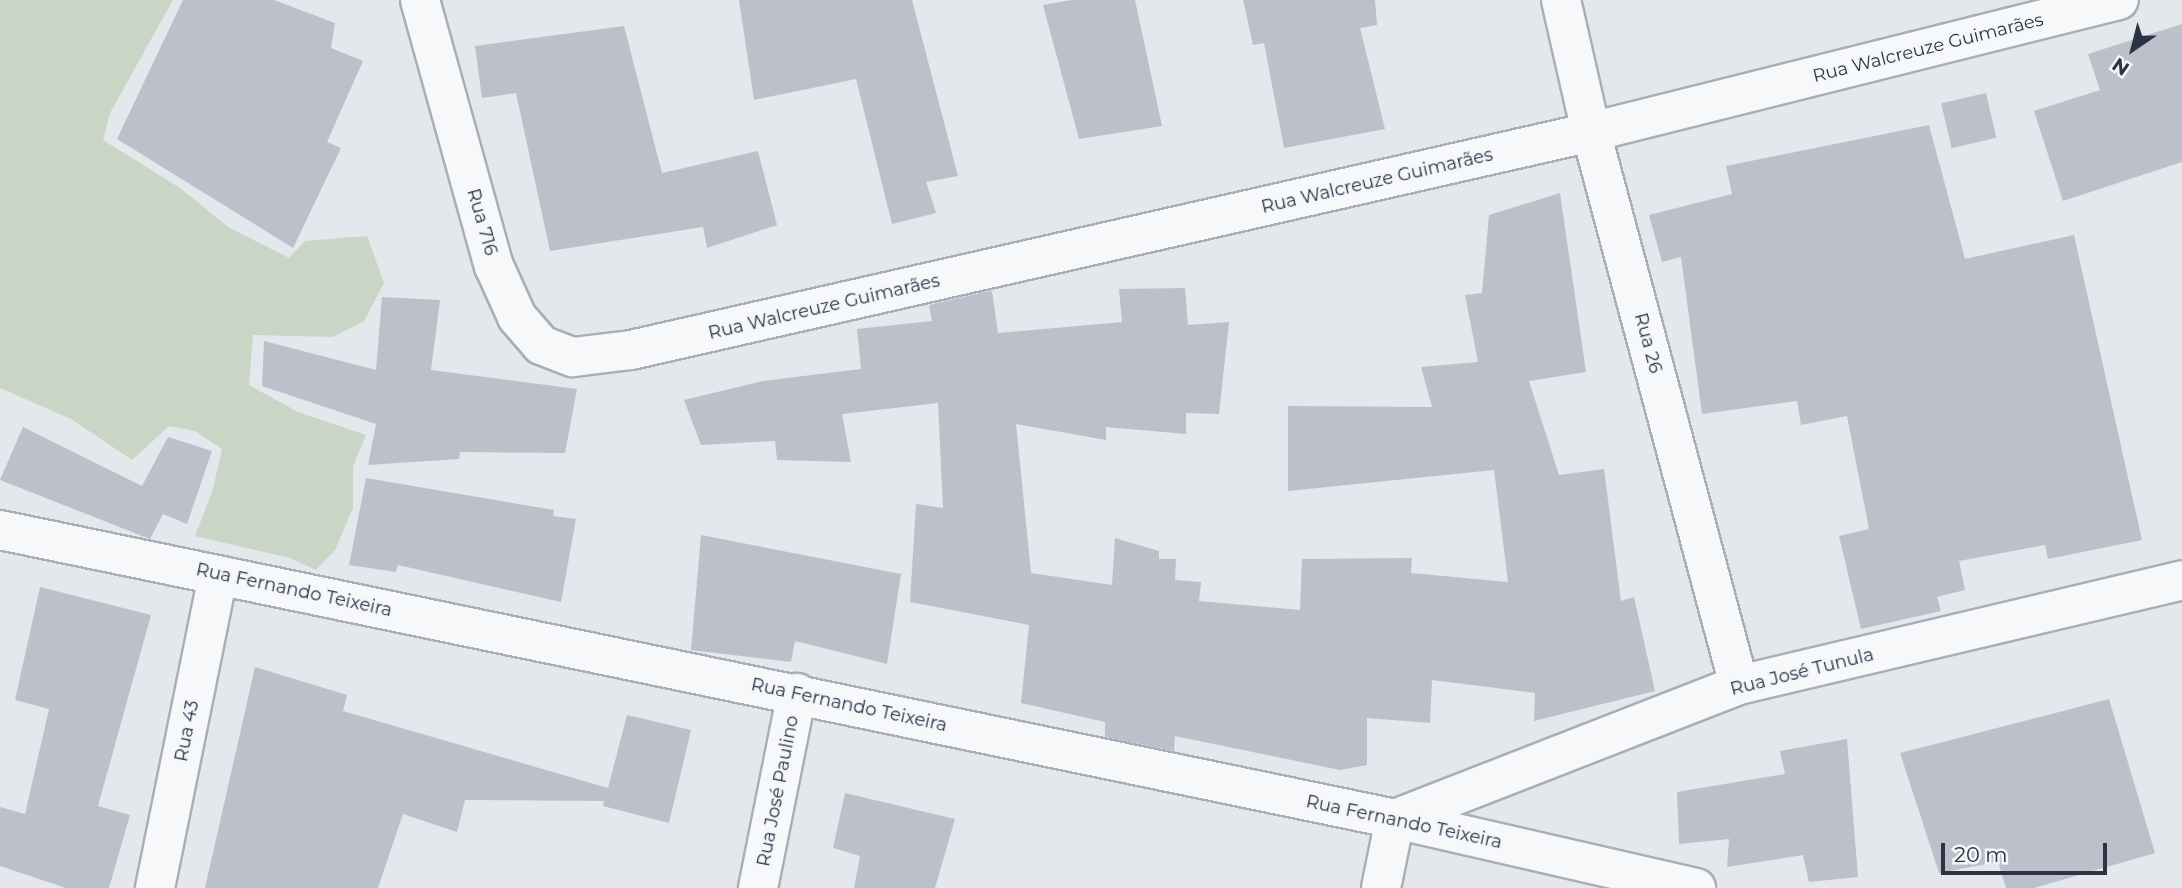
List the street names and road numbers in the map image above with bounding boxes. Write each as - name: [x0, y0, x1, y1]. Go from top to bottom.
- street label: Rua Walcreuze Guimarães: [1810, 9, 2046, 87]
- street label: Rua Walcreuze Guimarães: [1259, 144, 1495, 218]
- street label: Rua 716: [462, 186, 502, 258]
- street label: Rua Walcreuze Guimarães: [706, 270, 942, 344]
- street label: Rua 26: [1630, 310, 1666, 376]
- street label: Rua Fernando Teixeira: [194, 559, 394, 621]
- street label: Rua José Tunula: [1728, 644, 1876, 700]
- street label: Rua Fernando Teixeira: [749, 674, 949, 736]
- street label: Rua 43: [170, 698, 204, 764]
- street label: Rua José Paulino: [753, 714, 803, 868]
- street label: Rua Fernando Teixeira: [1304, 791, 1504, 853]

